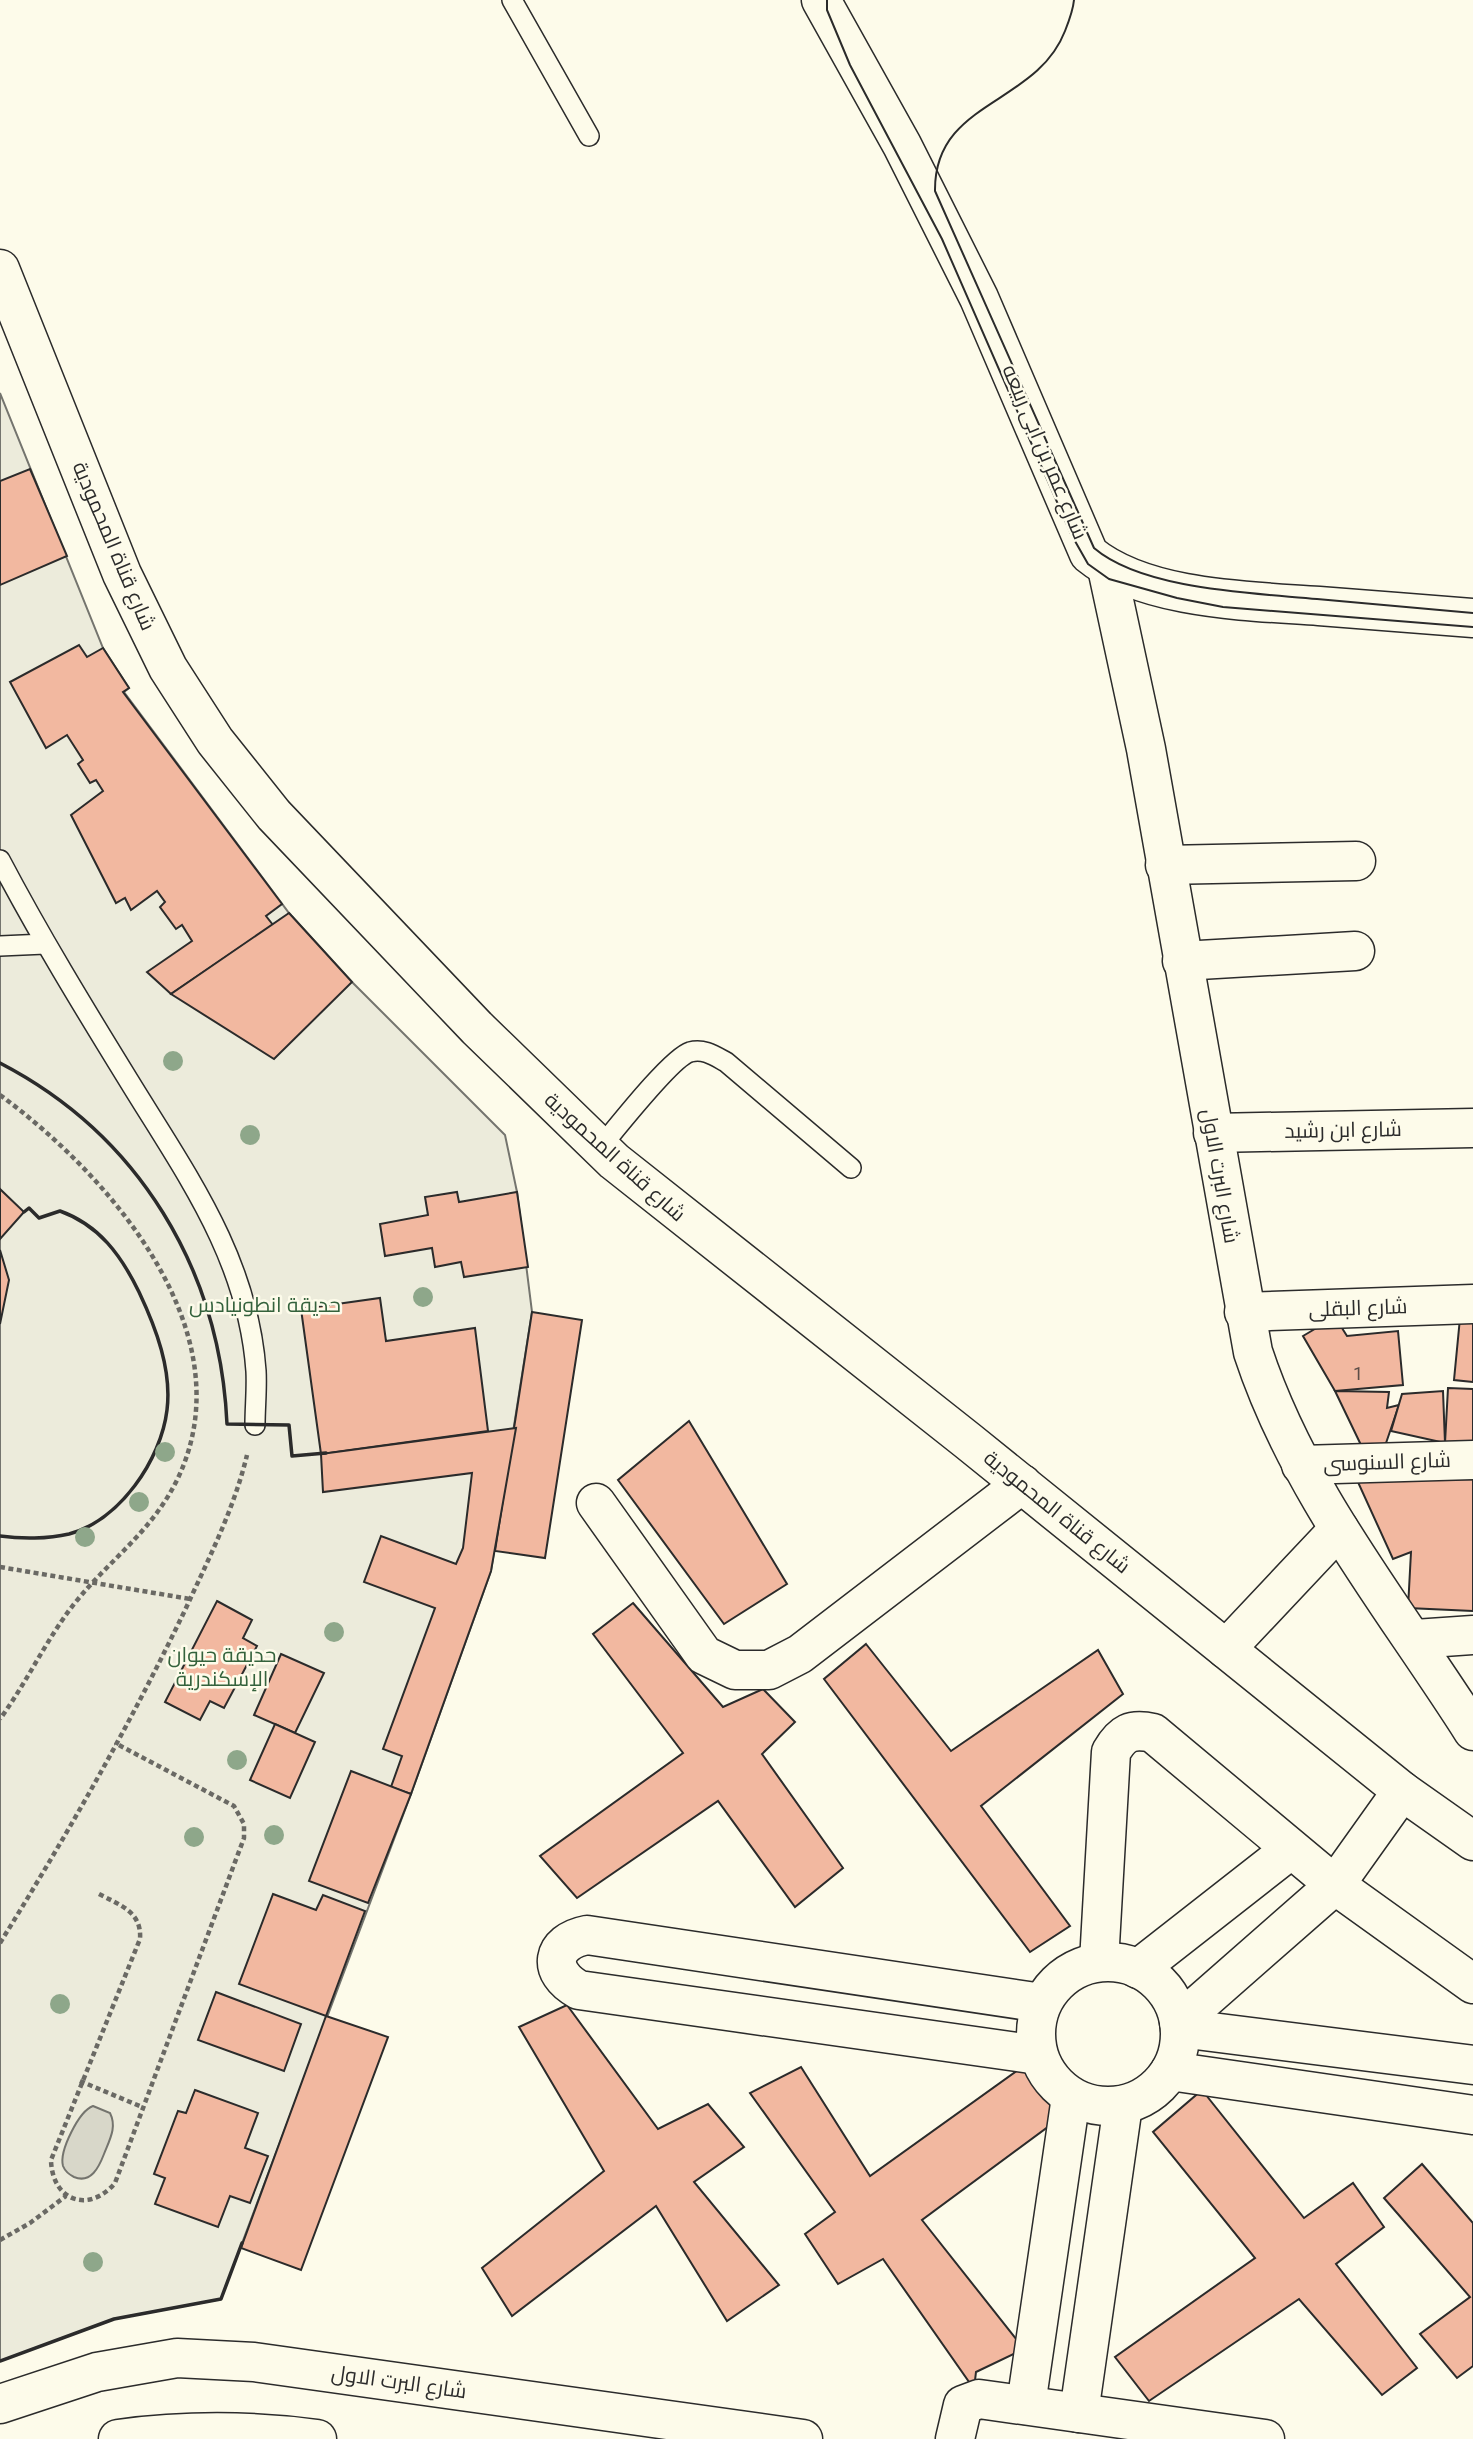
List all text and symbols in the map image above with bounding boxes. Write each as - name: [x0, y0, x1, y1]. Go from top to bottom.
- street label: شارع عمر بن ابى ربيعه: [996, 361, 1093, 544]
- street label: شارع قناة المحمودية: [66, 458, 160, 635]
- street label: شارع قناة المحمودية: [538, 1088, 690, 1228]
- street label: شارع البرت الاول: [1194, 1107, 1244, 1245]
- street label: شارع ابن رشيد: [1284, 1117, 1402, 1145]
- park label: حديقة انطونيادس: [189, 1293, 341, 1318]
- street label: شارع البقلى: [1308, 1294, 1408, 1324]
- house number: 1: [1353, 1363, 1363, 1384]
- street label: شارع قناة المحمودية: [978, 1446, 1135, 1580]
- street label: شارع السنوسى: [1323, 1448, 1451, 1478]
- park label: حديقة حيوان الإسكندرية: [168, 1643, 276, 1692]
- street label: شارع البرت الاول: [330, 2361, 468, 2405]

